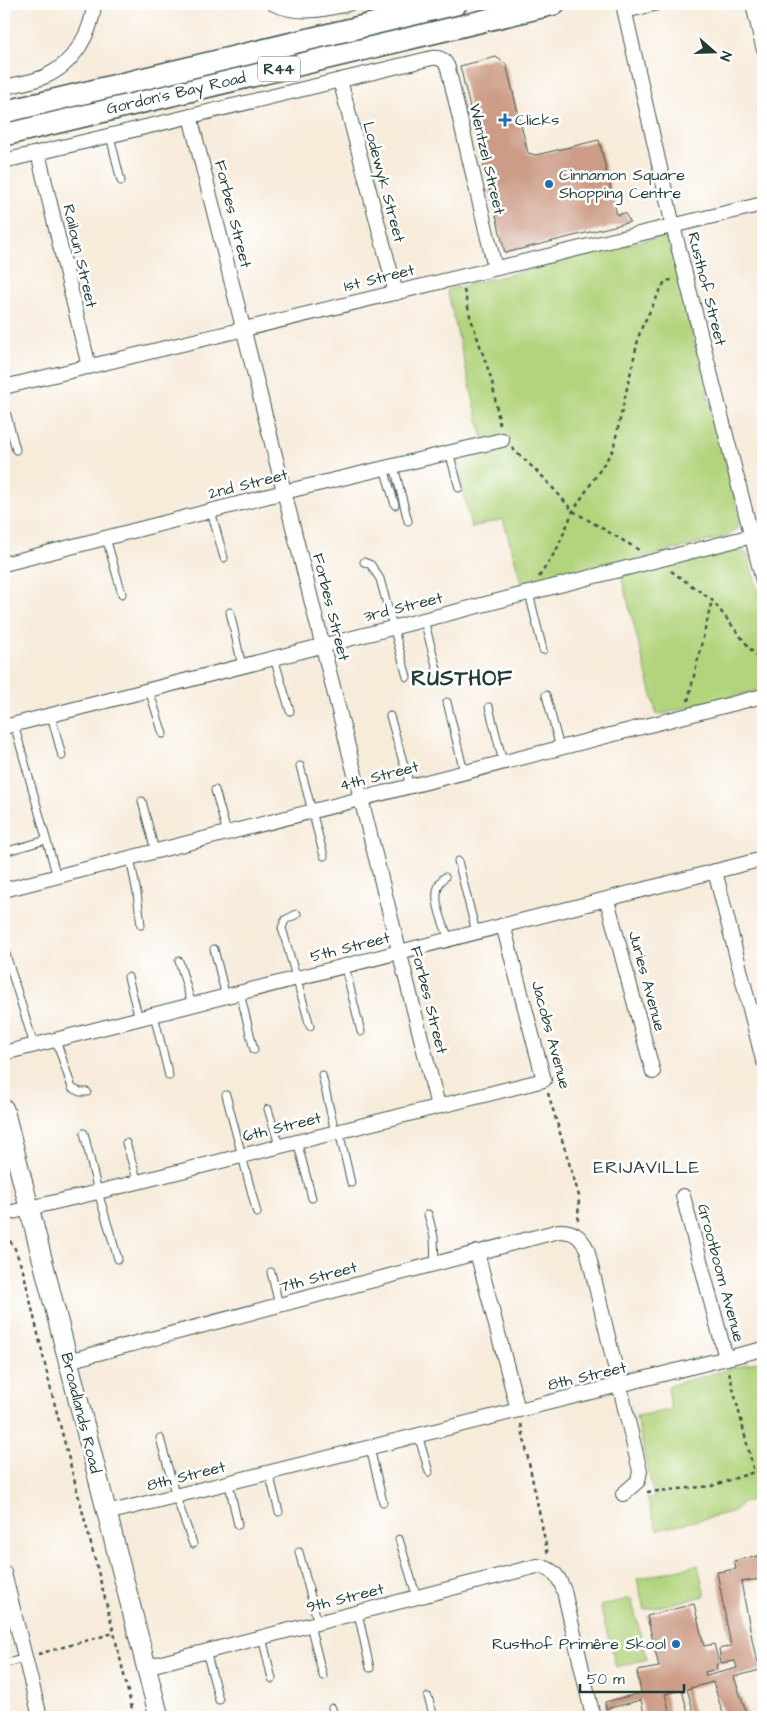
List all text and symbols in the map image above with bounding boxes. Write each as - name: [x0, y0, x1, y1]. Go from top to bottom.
- north arrow: [690, 28, 740, 78]
- text: N: [714, 49, 736, 64]
- road number: R44: [258, 56, 300, 82]
- street label: Gordon's Bay Road: [104, 66, 248, 121]
- street label: Wentzel Street: [464, 101, 511, 217]
- place label: Clicks: [515, 109, 559, 131]
- marker: Clicks: [499, 114, 511, 126]
- street label: Lodewyk Street: [356, 119, 411, 246]
- street label: Forbes Street: [209, 158, 257, 271]
- place label: Cinnamon Square Shopping Centre: [559, 164, 685, 205]
- marker: Cinnamon Square Shopping Centre: [543, 178, 555, 190]
- street label: Railoun Street: [57, 202, 103, 310]
- street label: Rusthof Street: [682, 230, 732, 349]
- street label: 1st Street: [341, 258, 417, 297]
- street label: 2nd Street: [206, 463, 291, 504]
- street label: Forbes Street: [307, 551, 355, 664]
- street label: 3rd Street: [361, 586, 445, 627]
- district label: RUSTHOF: [411, 664, 513, 693]
- street label: 4th Street: [337, 755, 421, 796]
- street label: 5th Street: [308, 926, 393, 968]
- street label: Juries Avenue: [623, 928, 671, 1034]
- street label: Forbes Street: [405, 944, 453, 1057]
- street label: Jacobs Avenue: [526, 978, 576, 1092]
- street label: 6th Street: [240, 1106, 324, 1147]
- district label: ERIJAVILLE: [594, 1155, 700, 1180]
- street label: Grootboom Avenue: [692, 1201, 750, 1345]
- street label: 7th Street: [277, 1256, 360, 1298]
- street label: Broadlands Road: [55, 1350, 107, 1476]
- street label: 8th Street: [545, 1356, 629, 1396]
- street label: 8th Street: [144, 1455, 228, 1496]
- street label: 9th Street: [304, 1578, 387, 1618]
- place label: Rusthof Primêre Skool: [492, 1633, 666, 1655]
- marker: Rusthof Primêre Skool: [670, 1638, 682, 1650]
- scale bar: [580, 1661, 683, 1693]
- text: 50 m: [587, 1669, 625, 1690]

